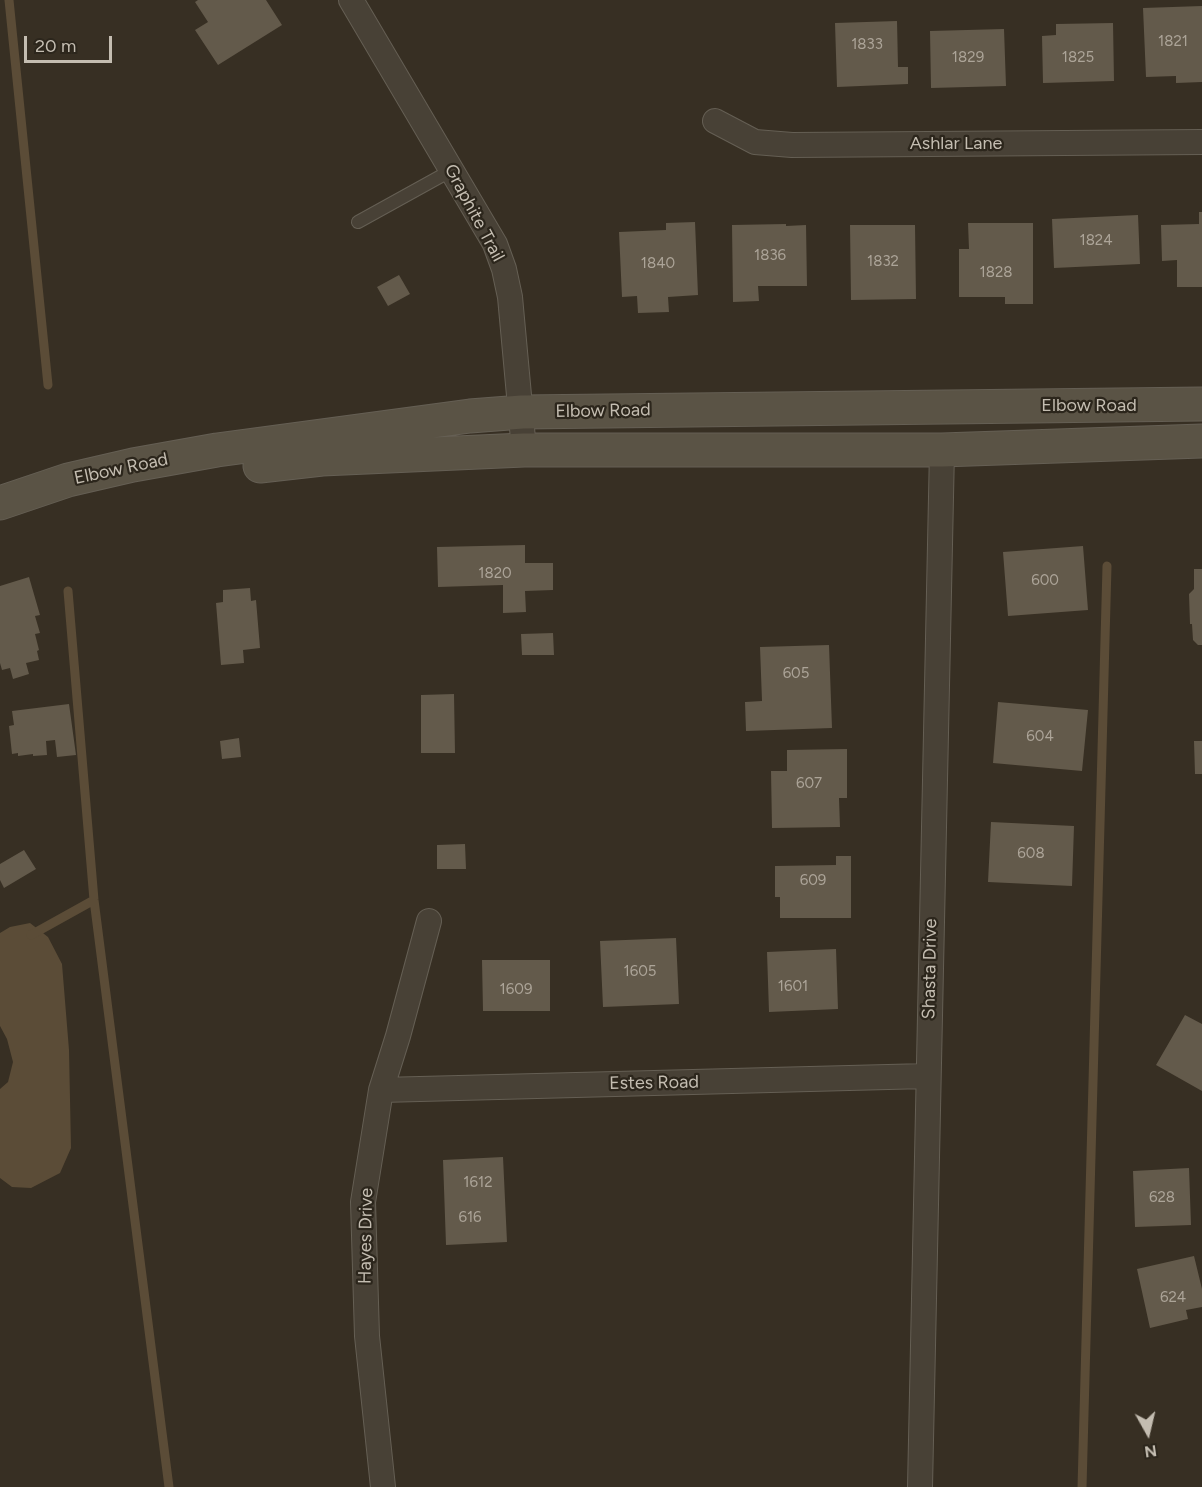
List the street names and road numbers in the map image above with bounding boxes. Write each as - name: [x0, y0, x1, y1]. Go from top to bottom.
- street label: Ashlar Lane: [910, 133, 1002, 155]
- street label: Graphite Trail: [439, 161, 509, 265]
- street label: Elbow Road: [1041, 395, 1137, 417]
- street label: Elbow Road: [555, 399, 651, 423]
- street label: Elbow Road: [72, 449, 170, 489]
- street label: Shasta Drive: [918, 918, 942, 1020]
- street label: Estes Road: [609, 1071, 699, 1095]
- street label: Hayes Drive: [354, 1188, 378, 1284]

